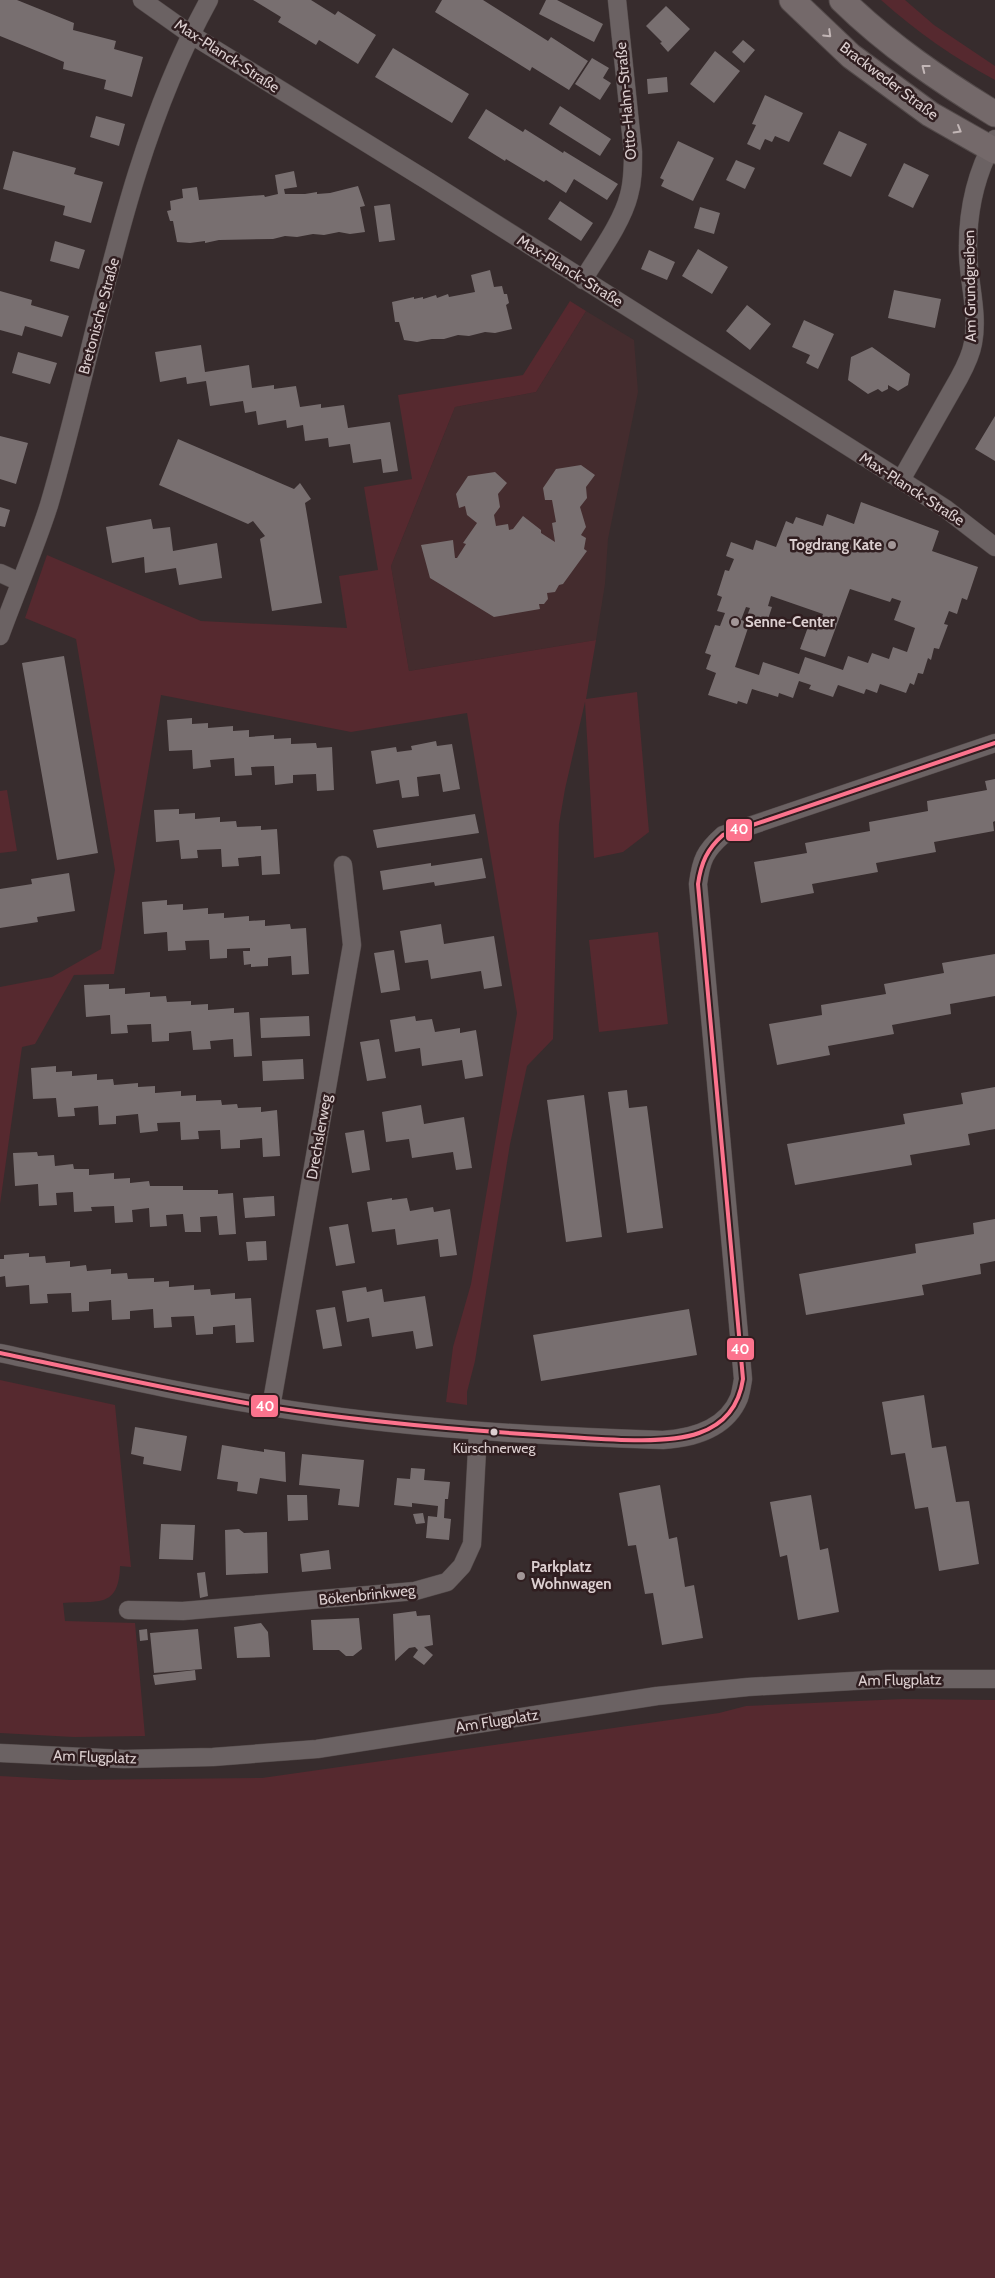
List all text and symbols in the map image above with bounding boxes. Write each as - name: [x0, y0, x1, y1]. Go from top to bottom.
- street label: Max-Planck-Straße: [171, 15, 283, 97]
- one-way arrow: [822, 28, 831, 37]
- street label: Brackweder Straße: [836, 38, 942, 124]
- street label: Otto-Hahn-Straße: [612, 41, 640, 161]
- one-way arrow: [922, 66, 931, 74]
- one-way arrow: [953, 123, 962, 133]
- street label: Am Grundgreiben: [960, 230, 980, 342]
- street label: Max-Planck-Straße: [514, 231, 627, 311]
- street label: Bretonische Straße: [75, 256, 123, 376]
- street label: Max-Planck-Straße: [856, 448, 968, 530]
- place label: Togdrang Kate: [789, 536, 882, 554]
- marker: Togdrang Kate: [886, 539, 898, 551]
- place label: Senne-Center: [745, 613, 835, 631]
- marker: Senne-Center: [729, 616, 741, 628]
- line badge: 40: [725, 818, 753, 842]
- text: 40: [730, 820, 748, 838]
- street label: Drechslerweg: [303, 1093, 335, 1181]
- line badge: 40: [726, 1337, 755, 1361]
- text: 40: [731, 1340, 749, 1358]
- line badge: 40: [250, 1394, 279, 1418]
- text: 40: [256, 1397, 274, 1415]
- marker: Kürschnerweg: [489, 1427, 499, 1437]
- place label: Kürschnerweg: [453, 1439, 536, 1457]
- place label: Parkplatz Wohnwagen: [531, 1558, 612, 1593]
- marker: Parkplatz Wohnwagen: [515, 1570, 527, 1582]
- street label: Bökenbrinkweg: [318, 1581, 417, 1609]
- street label: Am Flugplatz: [858, 1670, 942, 1690]
- street label: Am Flugplatz: [454, 1706, 540, 1736]
- street label: Am Flugplatz: [53, 1747, 137, 1767]

